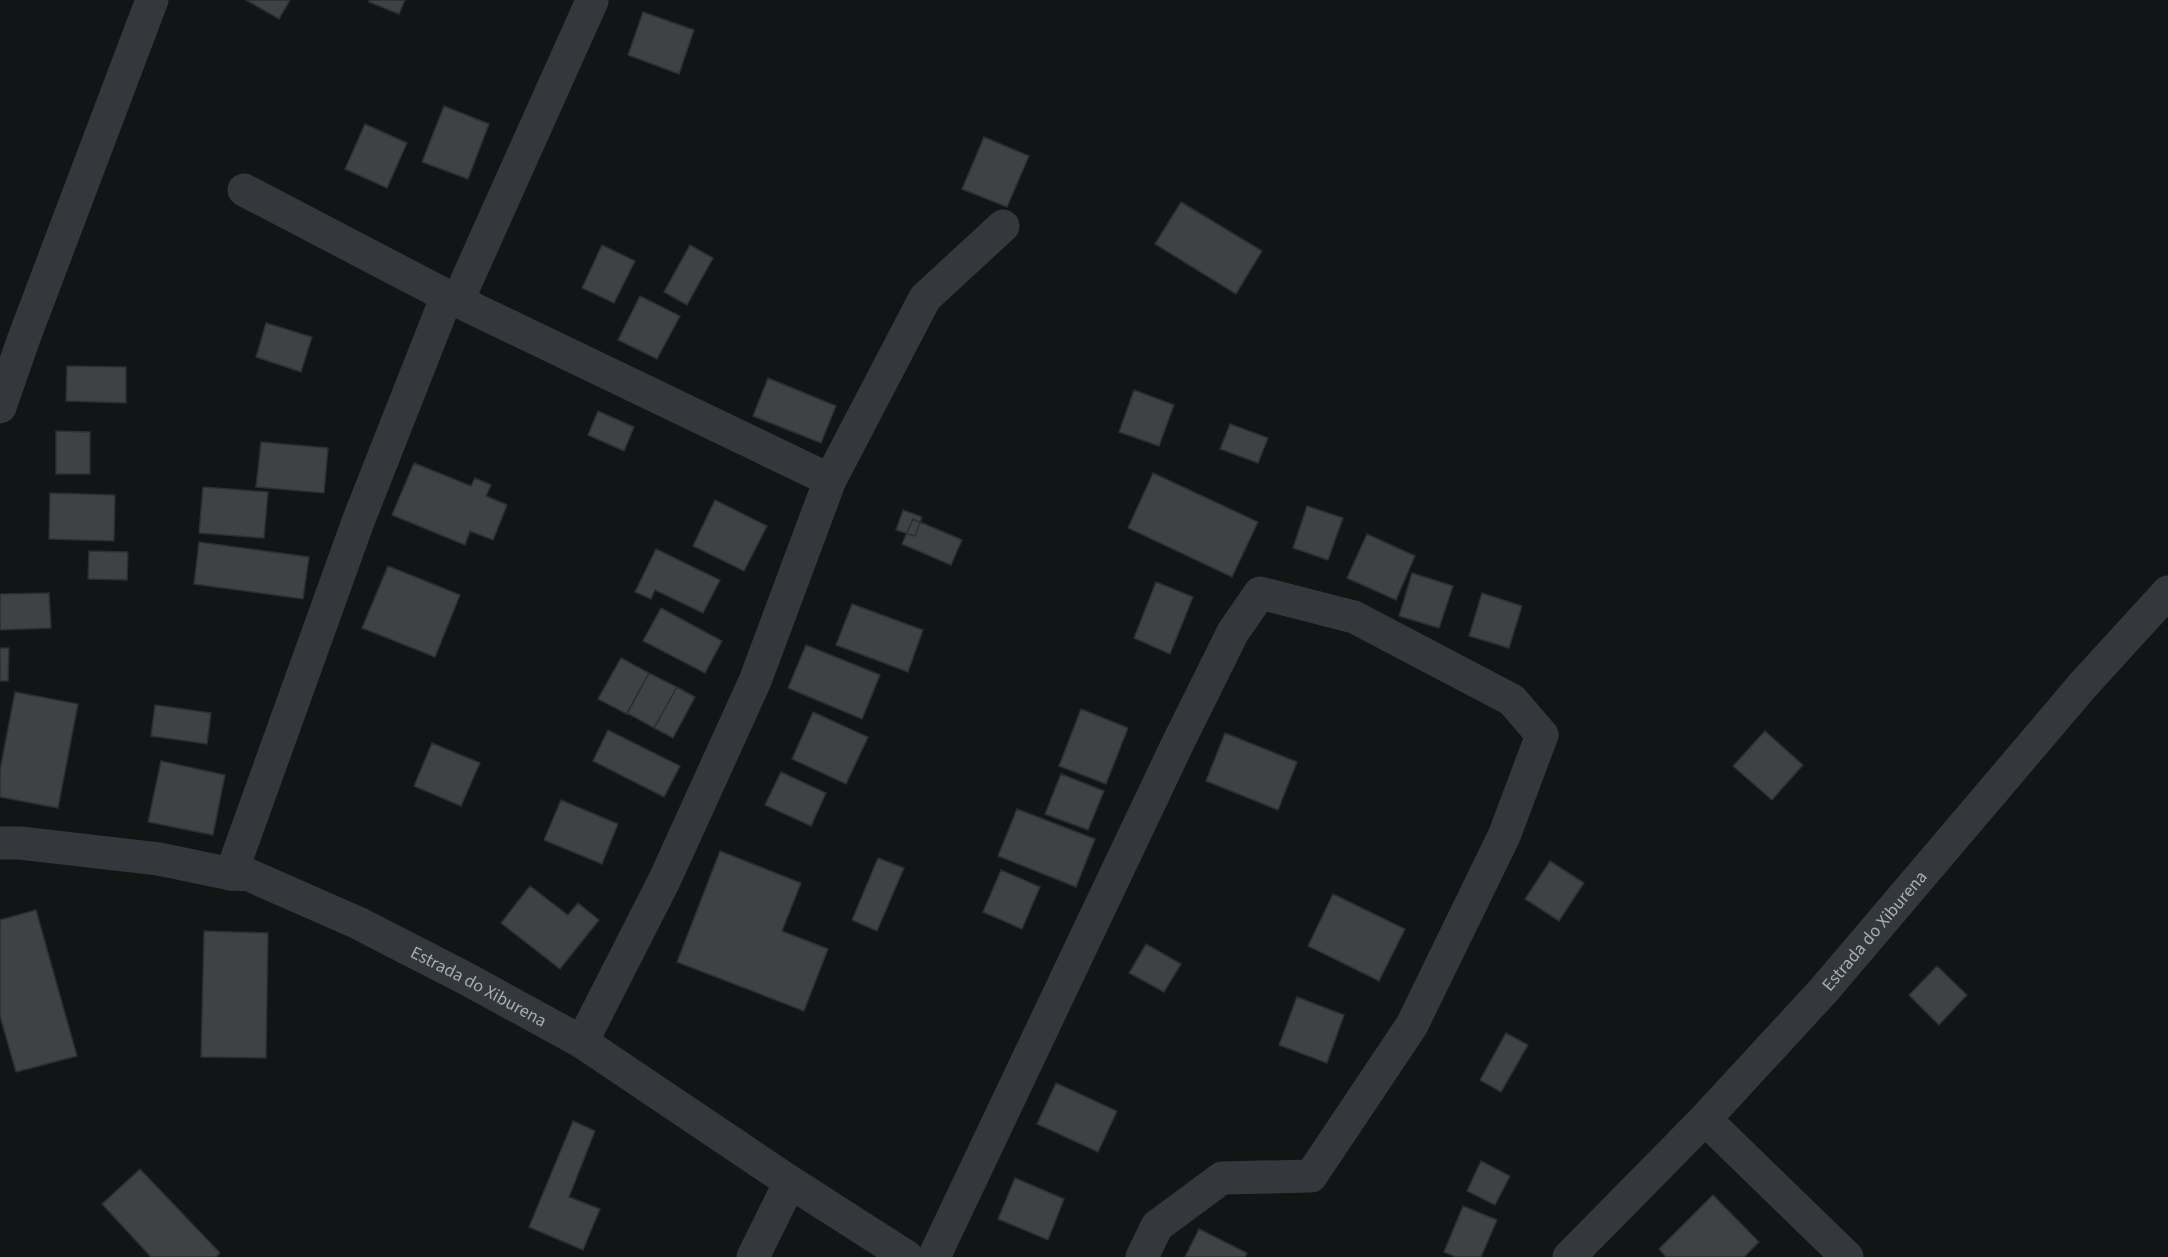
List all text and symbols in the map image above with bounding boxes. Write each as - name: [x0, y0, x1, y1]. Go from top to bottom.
- street label: Estrada do Xiburena: [1816, 865, 1933, 996]
- street label: Estrada do Xiburena: [406, 940, 551, 1033]

